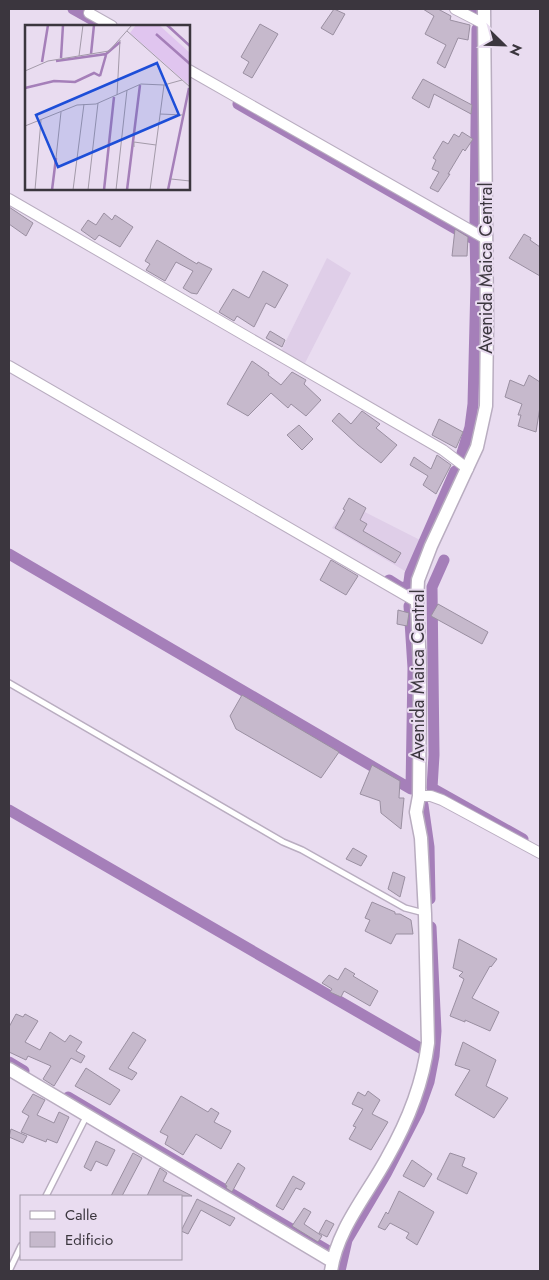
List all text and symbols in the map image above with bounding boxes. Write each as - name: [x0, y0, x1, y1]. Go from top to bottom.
- north arrow: [479, 20, 529, 70]
- inset map: [25, 25, 190, 190]
- text: N: [505, 41, 527, 59]
- street label: Avenida Maica Central: [473, 182, 499, 354]
- street label: Avenida Maica Central: [405, 589, 431, 761]
- legend: [20, 1195, 182, 1260]
- text: Calle: [65, 1204, 97, 1226]
- text: Edificio: [65, 1229, 113, 1251]

